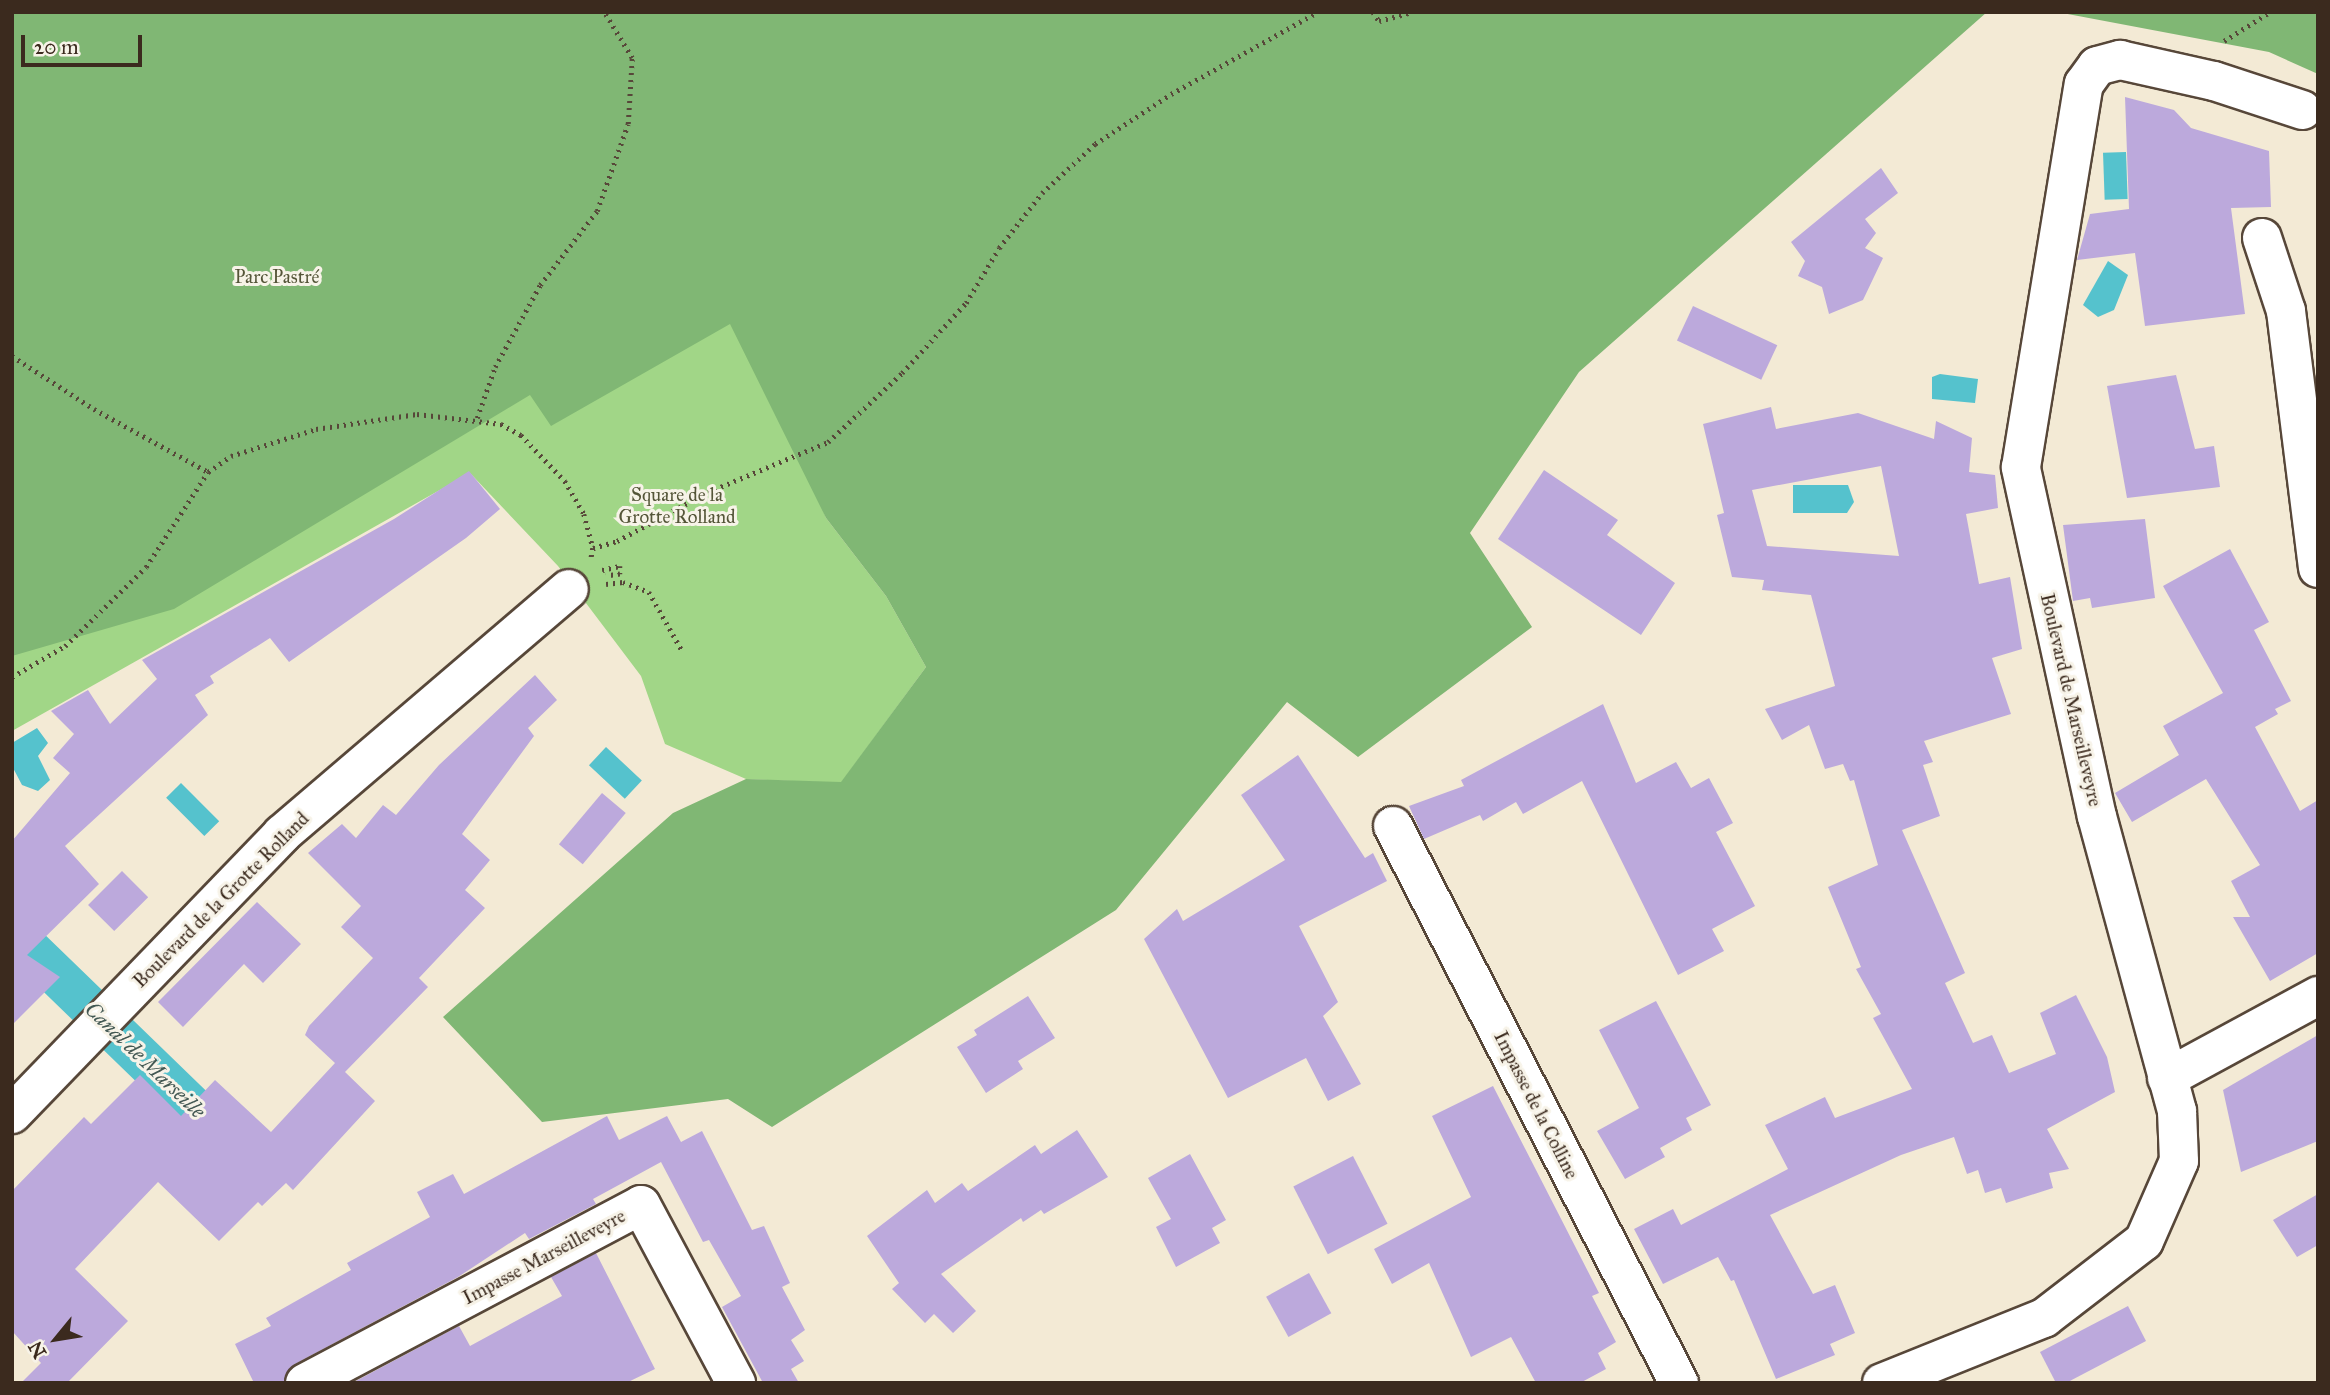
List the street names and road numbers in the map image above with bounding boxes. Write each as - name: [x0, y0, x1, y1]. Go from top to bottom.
- street label: Boulevard de Marseilleveyre: [2035, 591, 2107, 809]
- street label: Boulevard de la Grotte Rolland: [128, 807, 314, 993]
- street label: Impasse de la Colline: [1489, 1027, 1583, 1183]
- street label: Impasse Marseilleveyre: [459, 1204, 629, 1310]

